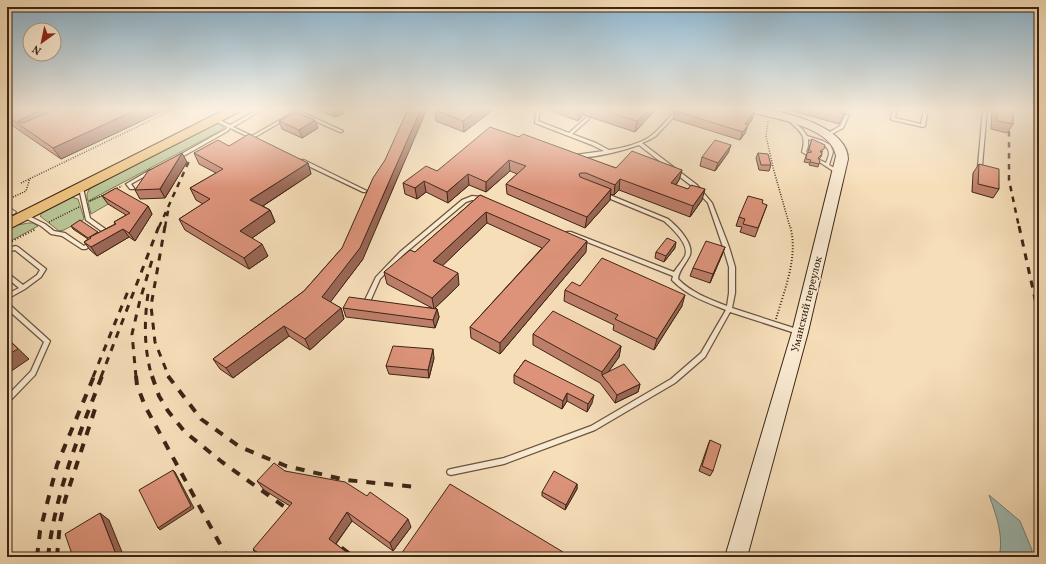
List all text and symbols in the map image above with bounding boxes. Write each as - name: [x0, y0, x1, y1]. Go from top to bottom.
- north arrow: [22, 22, 62, 62]
- text: N: [30, 41, 45, 58]
- street label: Уманский переулок: [788, 255, 827, 354]

